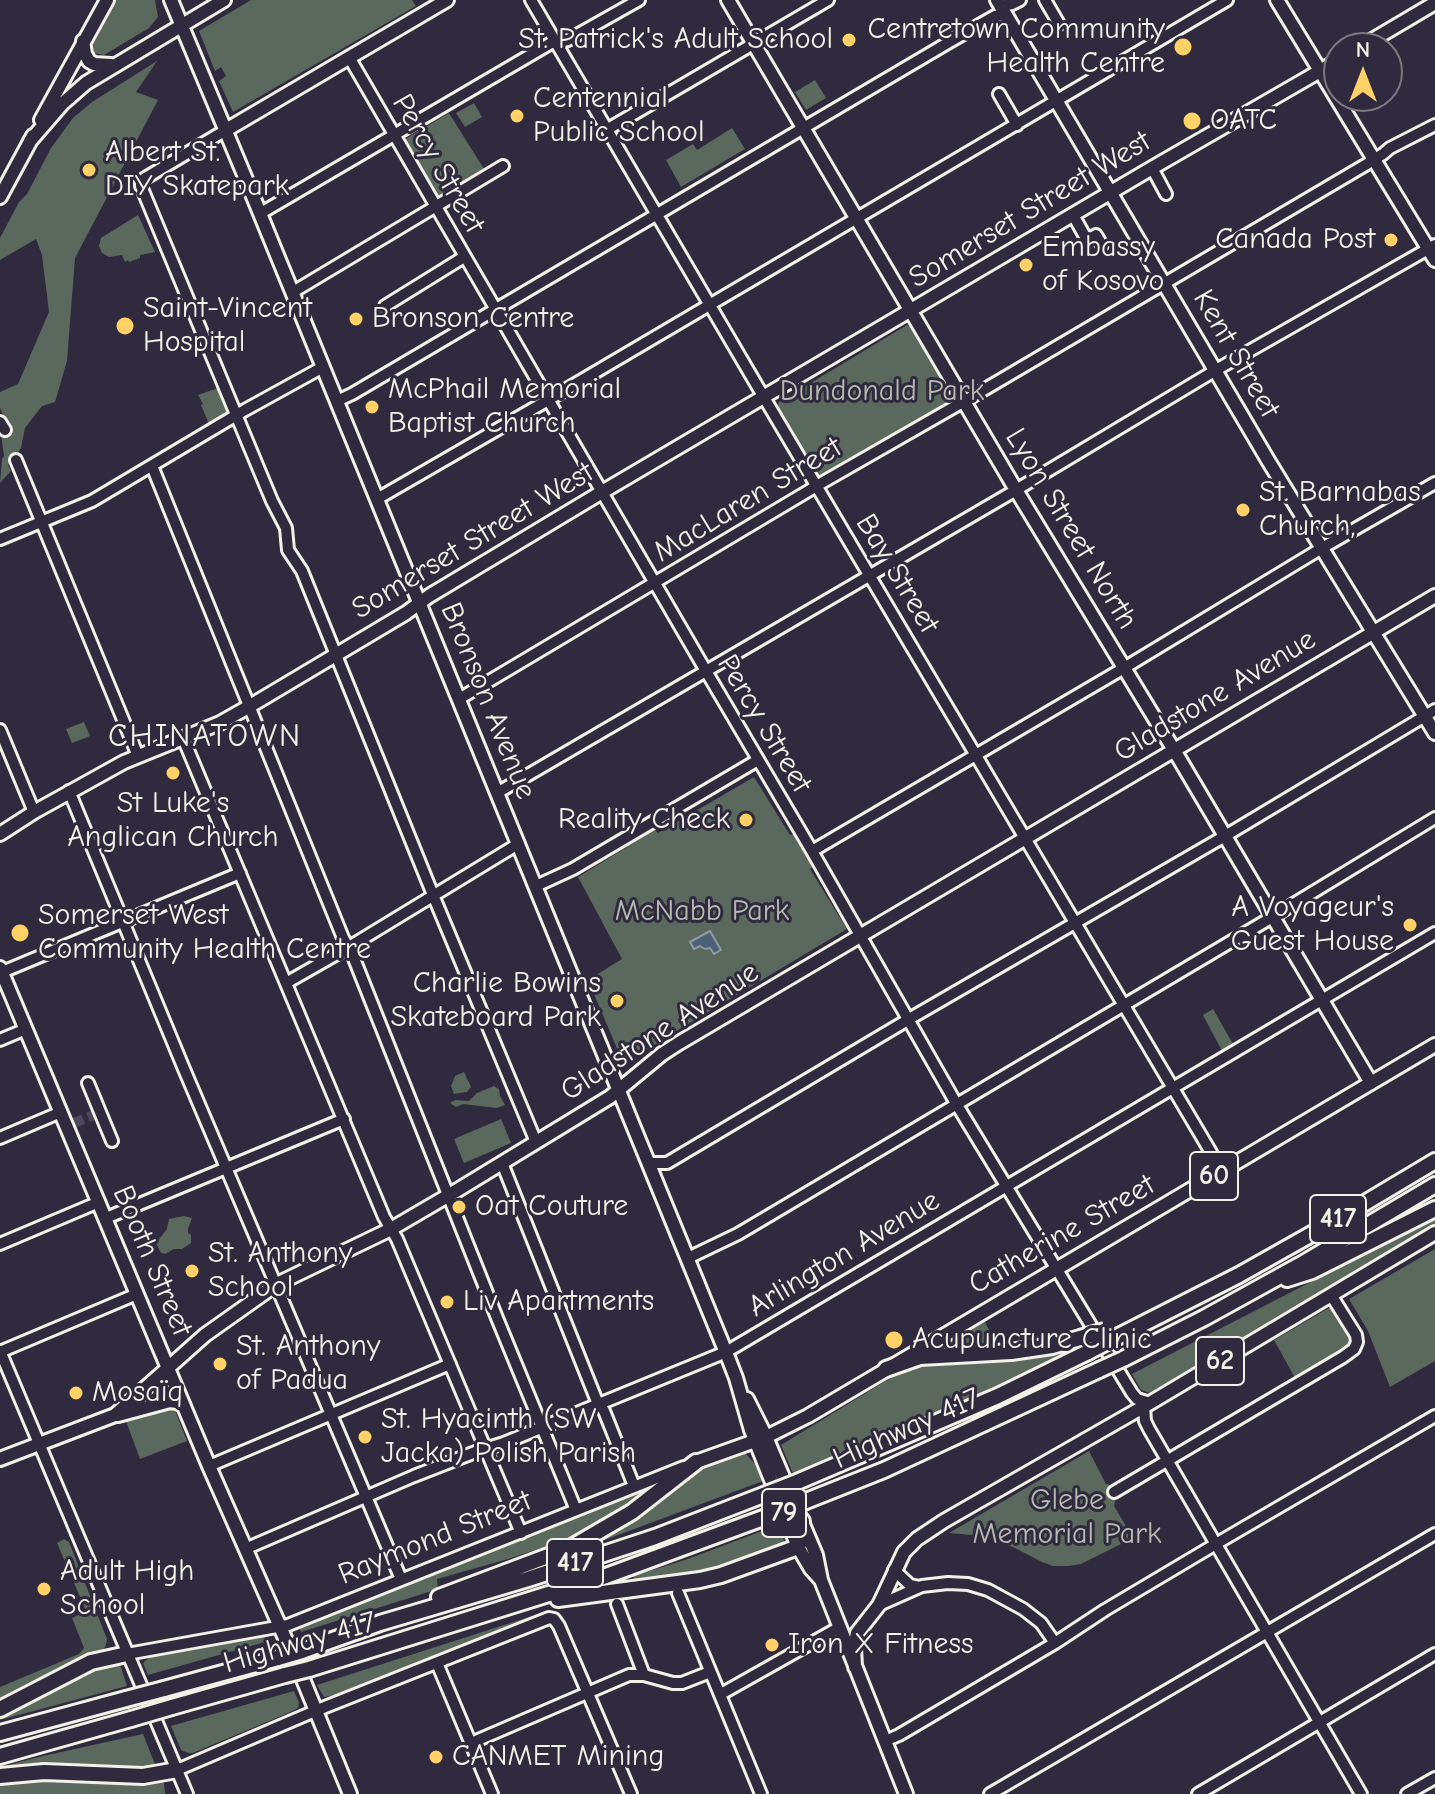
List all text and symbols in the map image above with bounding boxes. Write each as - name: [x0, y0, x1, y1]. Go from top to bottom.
- place label: Centretown Community Health Centre: [867, 12, 1165, 82]
- place label: St. Patrick's Adult School: [518, 22, 833, 58]
- marker: St. Patrick's Adult School: [840, 31, 858, 49]
- north arrow: [1323, 32, 1403, 112]
- marker: Centretown Community Health Centre: [1172, 36, 1194, 58]
- text: N: [1356, 37, 1370, 63]
- place label: Centennial Public School: [533, 81, 704, 152]
- street label: Percy Street: [384, 88, 492, 240]
- place label: OATC: [1210, 103, 1277, 139]
- marker: Centennial Public School: [508, 107, 526, 125]
- marker: OATC: [1181, 110, 1203, 132]
- street label: Somerset Street West: [903, 124, 1157, 296]
- place label: Albert St. DIY Skatepark: [105, 135, 289, 206]
- marker: Albert St. DIY Skatepark: [80, 161, 98, 179]
- place label: Canada Post: [1215, 222, 1375, 258]
- place label: Embassy of Kosovo: [1042, 230, 1164, 300]
- marker: Canada Post: [1382, 231, 1400, 249]
- marker: Embassy of Kosovo: [1017, 256, 1035, 274]
- street label: Kent Street: [1185, 283, 1287, 425]
- place label: Saint-Vincent Hospital: [143, 291, 312, 362]
- place label: Bronson Centre: [372, 301, 574, 337]
- marker: Bronson Centre: [347, 310, 365, 328]
- marker: Saint-Vincent Hospital: [114, 315, 136, 337]
- place label: McPhail Memorial Baptist Church: [388, 372, 621, 442]
- park label: Dundonald Park: [780, 374, 984, 410]
- marker: McPhail Memorial Baptist Church: [363, 398, 381, 416]
- street label: Lyon Street North: [997, 422, 1145, 636]
- street label: MacLaren Street: [647, 430, 849, 570]
- street label: Somerset Street West: [346, 455, 600, 627]
- place label: St. Barnabas Church,: [1259, 475, 1421, 546]
- marker: St. Barnabas Church,: [1234, 501, 1252, 519]
- street label: Bay Street: [847, 508, 947, 640]
- street label: Bronson Avenue: [432, 598, 544, 804]
- street label: Gladstone Avenue: [1108, 622, 1322, 770]
- street label: Percy Street: [709, 648, 819, 800]
- district label: CHINATOWN: [108, 718, 302, 756]
- marker: St Luke's Anglican Church: [164, 764, 182, 782]
- place label: St Luke's Anglican Church: [67, 786, 279, 856]
- place label: Reality Check: [558, 802, 730, 838]
- marker: Reality Check: [737, 811, 755, 829]
- place label: A Voyageur's Guest House: [1231, 890, 1394, 960]
- park label: McNabb Park: [615, 894, 789, 930]
- place label: Somerset West Community Health Centre: [38, 898, 371, 968]
- marker: A Voyageur's Guest House: [1401, 916, 1419, 934]
- marker: Somerset West Community Health Centre: [9, 922, 31, 944]
- street label: Gladstone Avenue: [554, 955, 766, 1109]
- place label: Charlie Bowins Skateboard Park: [391, 966, 601, 1036]
- marker: Charlie Bowins Skateboard Park: [608, 992, 626, 1010]
- road number: 60: [1190, 1152, 1238, 1200]
- street label: Catherine Street: [962, 1167, 1162, 1303]
- street label: Booth Street: [104, 1180, 200, 1342]
- street label: Arlington Avenue: [742, 1183, 946, 1325]
- place label: Oat Couture: [475, 1189, 628, 1225]
- road number: 417: [1310, 1195, 1366, 1243]
- marker: Oat Couture: [450, 1198, 468, 1216]
- place label: St. Anthony School: [208, 1236, 352, 1306]
- marker: St. Anthony School: [183, 1262, 201, 1280]
- place label: Liv Apartments: [463, 1284, 654, 1320]
- marker: Liv Apartments: [438, 1293, 456, 1311]
- place label: Acupuncture Clinic: [912, 1322, 1151, 1358]
- place label: St. Anthony of Padua: [236, 1329, 380, 1400]
- marker: Acupuncture Clinic: [883, 1329, 905, 1351]
- road number: 62: [1196, 1337, 1244, 1385]
- marker: St. Anthony of Padua: [211, 1355, 229, 1373]
- place label: Mosaïq: [92, 1375, 183, 1411]
- street label: Highway 417: [828, 1381, 986, 1477]
- marker: Mosaïq: [67, 1384, 85, 1402]
- place label: St. Hyacinth (SW Jacka) Polish Parish: [381, 1402, 636, 1472]
- marker: St. Hyacinth (SW Jacka) Polish Parish: [356, 1428, 374, 1446]
- street label: Raymond Street: [333, 1483, 537, 1593]
- park label: Glebe Memorial Park: [972, 1483, 1162, 1554]
- road number: 79: [762, 1489, 806, 1537]
- road number: 417: [547, 1539, 603, 1587]
- place label: Adult High School: [60, 1554, 194, 1624]
- marker: Adult High School: [35, 1580, 53, 1598]
- street label: Highway 417: [219, 1604, 381, 1682]
- place label: Iron X Fitness: [788, 1627, 973, 1663]
- marker: Iron X Fitness: [763, 1636, 781, 1654]
- place label: CANMET Mining: [452, 1739, 664, 1775]
- marker: CANMET Mining: [427, 1748, 445, 1766]

